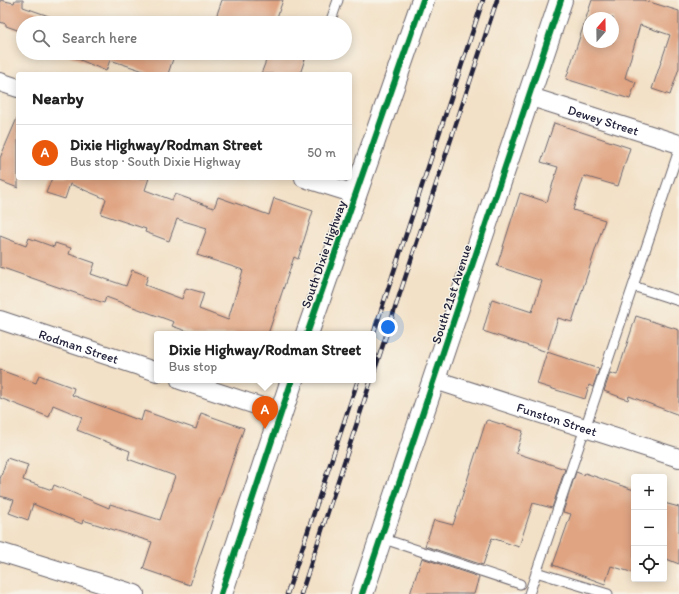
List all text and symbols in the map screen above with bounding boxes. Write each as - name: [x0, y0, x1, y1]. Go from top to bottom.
- north arrow: [583, 12, 619, 48]
- search box: [16, 16, 352, 60]
- icon: search: [30, 27, 52, 49]
- text: Search here: [62, 29, 137, 47]
- text: Nearby: [32, 88, 84, 108]
- street label: Dewey Street: [566, 102, 641, 139]
- text: Dixie Highway/Rodman Street: [70, 136, 262, 154]
- text: A: [41, 145, 49, 160]
- text: 50 m: [307, 145, 336, 160]
- text: Bus stop · South Dixie Highway: [70, 154, 241, 169]
- street label: South Dixie Highway: [298, 198, 349, 310]
- street label: South 21st Avenue: [428, 243, 475, 346]
- your location: [378, 317, 398, 337]
- street label: Rodman Street: [37, 326, 121, 367]
- popup: [154, 331, 376, 383]
- text: Dixie Highway/Rodman Street: [169, 341, 361, 359]
- text: Bus stop: [169, 359, 217, 374]
- pin: A: [252, 396, 278, 429]
- street label: Funston Street: [515, 400, 599, 439]
- map controls: [631, 474, 667, 582]
- button: +: [631, 474, 667, 510]
- button: −: [631, 510, 667, 546]
- button: locate: [631, 546, 667, 582]

